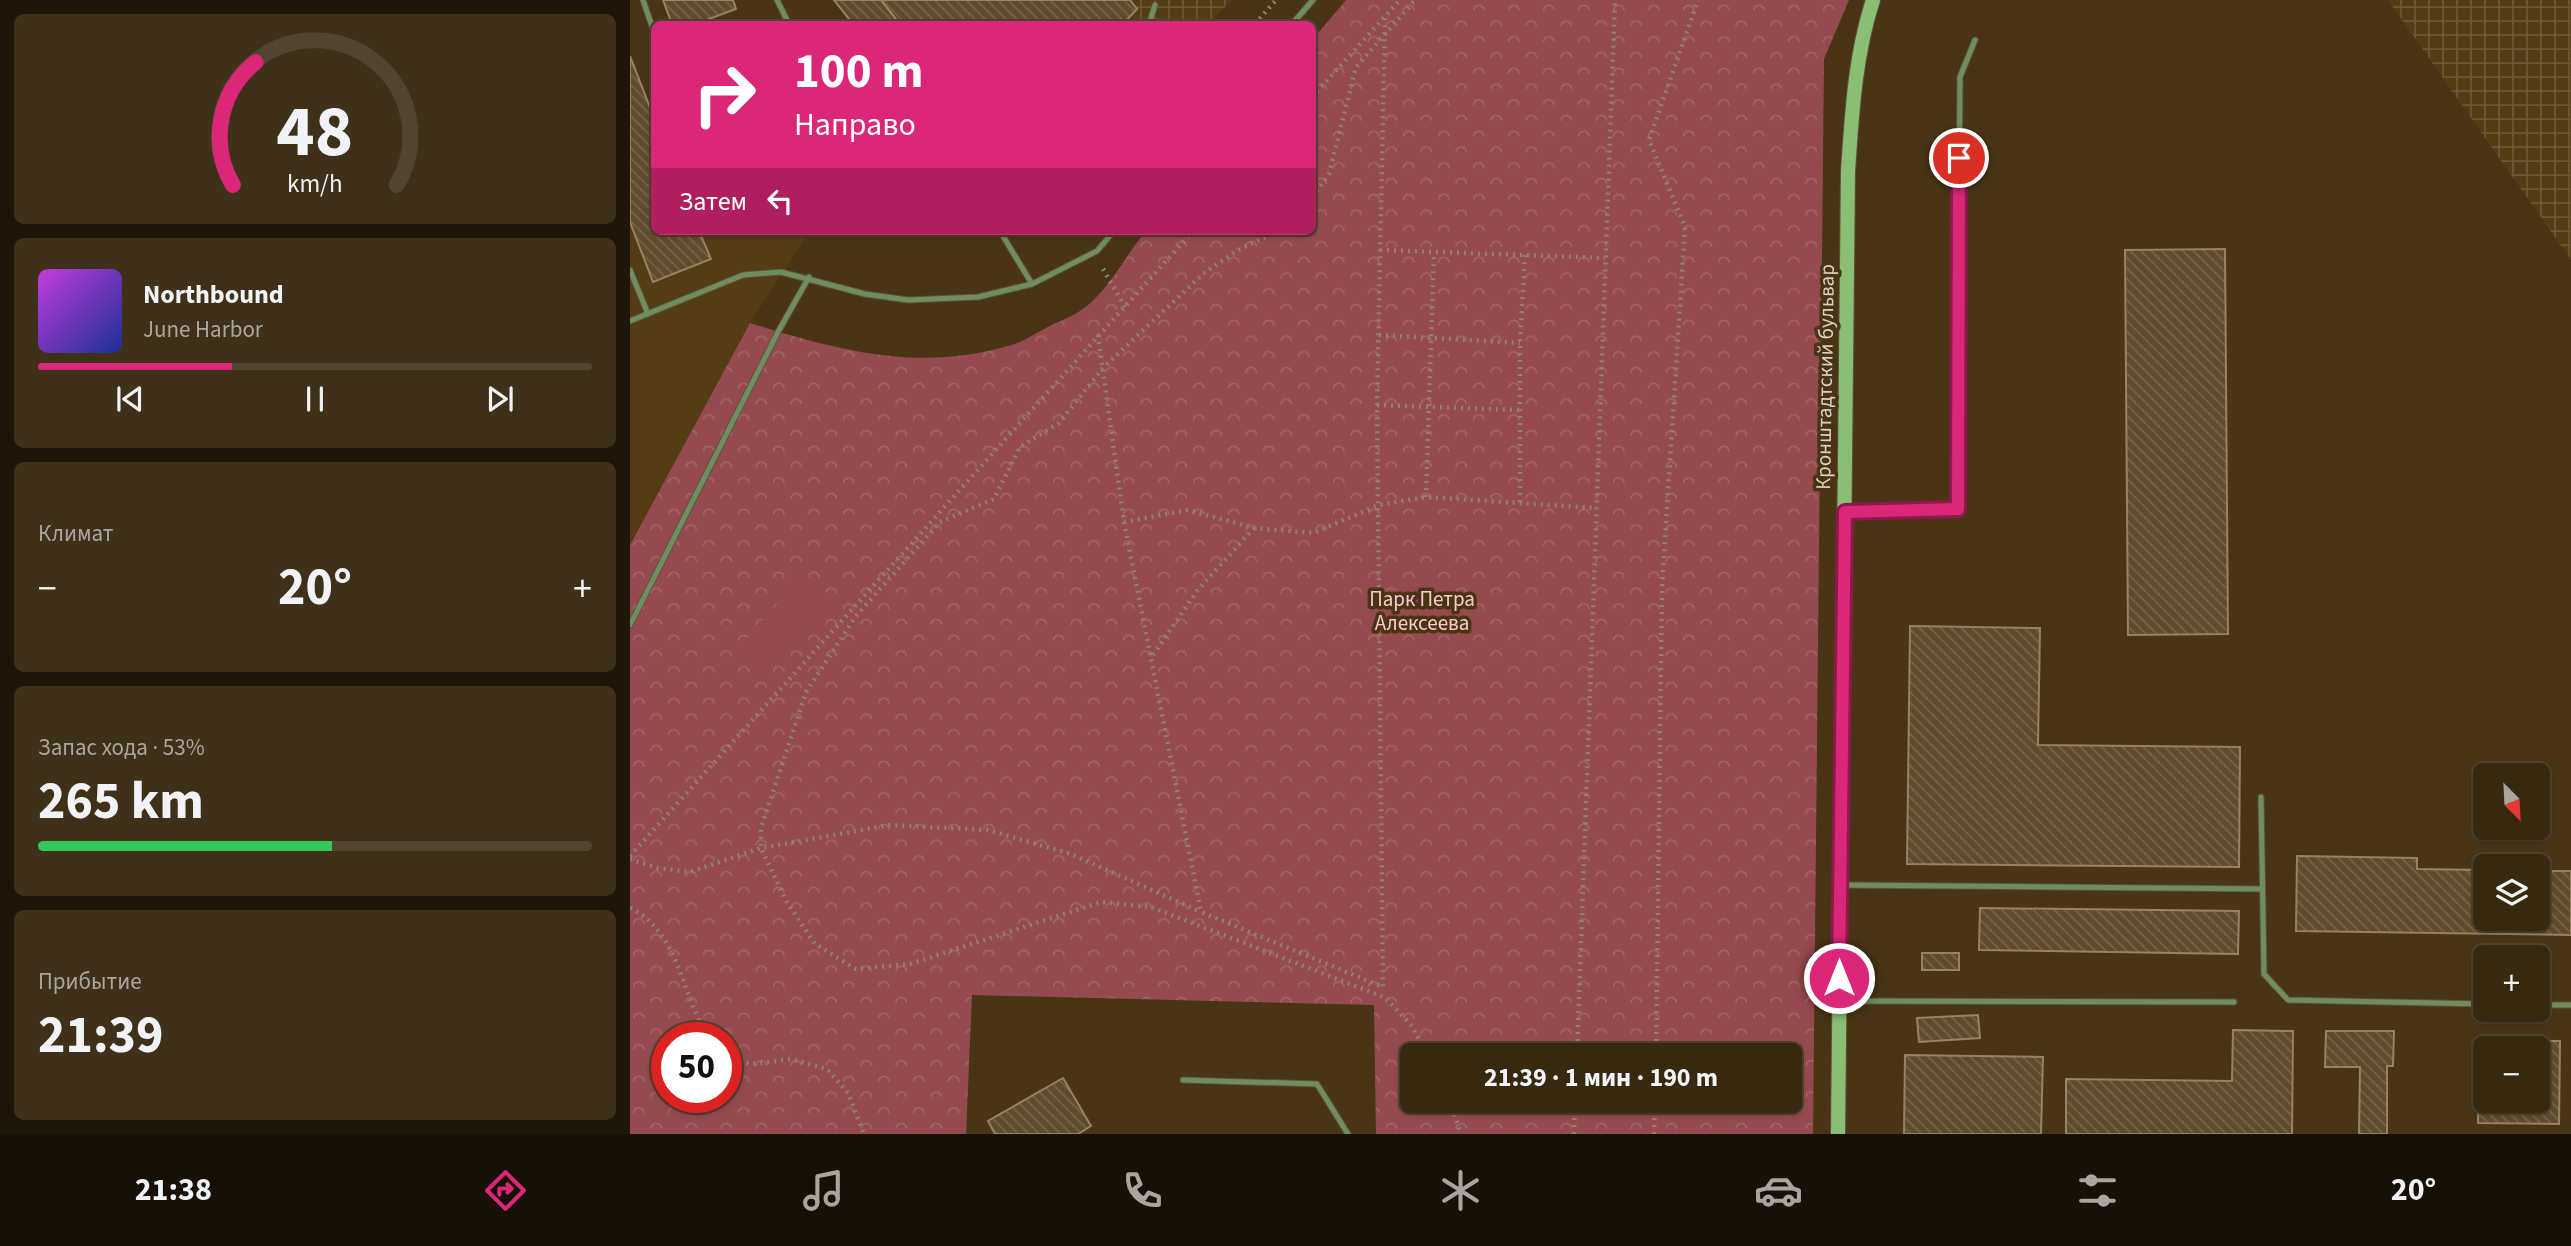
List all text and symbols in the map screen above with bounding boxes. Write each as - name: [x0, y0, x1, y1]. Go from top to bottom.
- text: 100 m: [794, 37, 923, 107]
- icon: right: [679, 49, 770, 140]
- text: 48: [277, 80, 353, 184]
- text: Направо: [794, 102, 916, 148]
- pin: [1929, 128, 1989, 188]
- icon: arrive: [1940, 139, 1978, 177]
- text: km/h: [287, 166, 343, 202]
- icon: left: [761, 182, 799, 220]
- text: Затем: [679, 183, 747, 220]
- street label: Кронштадтский бульвар: [1808, 264, 1842, 490]
- text: Northbound: [143, 276, 284, 313]
- text: June Harbor: [143, 313, 263, 346]
- icon: previous: [111, 380, 149, 418]
- icon: pause: [296, 380, 334, 418]
- icon: next: [481, 380, 519, 418]
- text: Климат: [38, 517, 113, 550]
- text: 20°: [278, 551, 352, 625]
- text: −: [38, 562, 57, 616]
- text: +: [573, 562, 592, 616]
- park label: Парк Петра Алексеева: [1369, 584, 1475, 638]
- text: Запас хода · 53%: [38, 731, 205, 764]
- north arrow: [2473, 763, 2550, 840]
- map controls: [2473, 763, 2550, 1113]
- text: 265 km: [38, 765, 204, 839]
- button: layers: [2473, 854, 2550, 931]
- position arrow: [1802, 941, 1876, 1015]
- button: +: [2473, 945, 2550, 1022]
- text: Прибытие: [38, 965, 142, 998]
- text: 21:39: [38, 999, 163, 1073]
- speed limit sign: 50: [651, 1022, 742, 1113]
- button: −: [2473, 1036, 2550, 1113]
- text: 21:39 · 1 мин · 190 m: [1484, 1059, 1718, 1096]
- icon: directions: [481, 1166, 530, 1215]
- icon: music: [799, 1166, 848, 1215]
- icon: phone: [1118, 1166, 1167, 1215]
- icon: climate: [1436, 1166, 1485, 1215]
- icon: car: [1754, 1166, 1803, 1215]
- icon: filters: [2073, 1166, 2122, 1215]
- text: 21:38: [135, 1167, 212, 1213]
- text: 20°: [2391, 1167, 2436, 1213]

